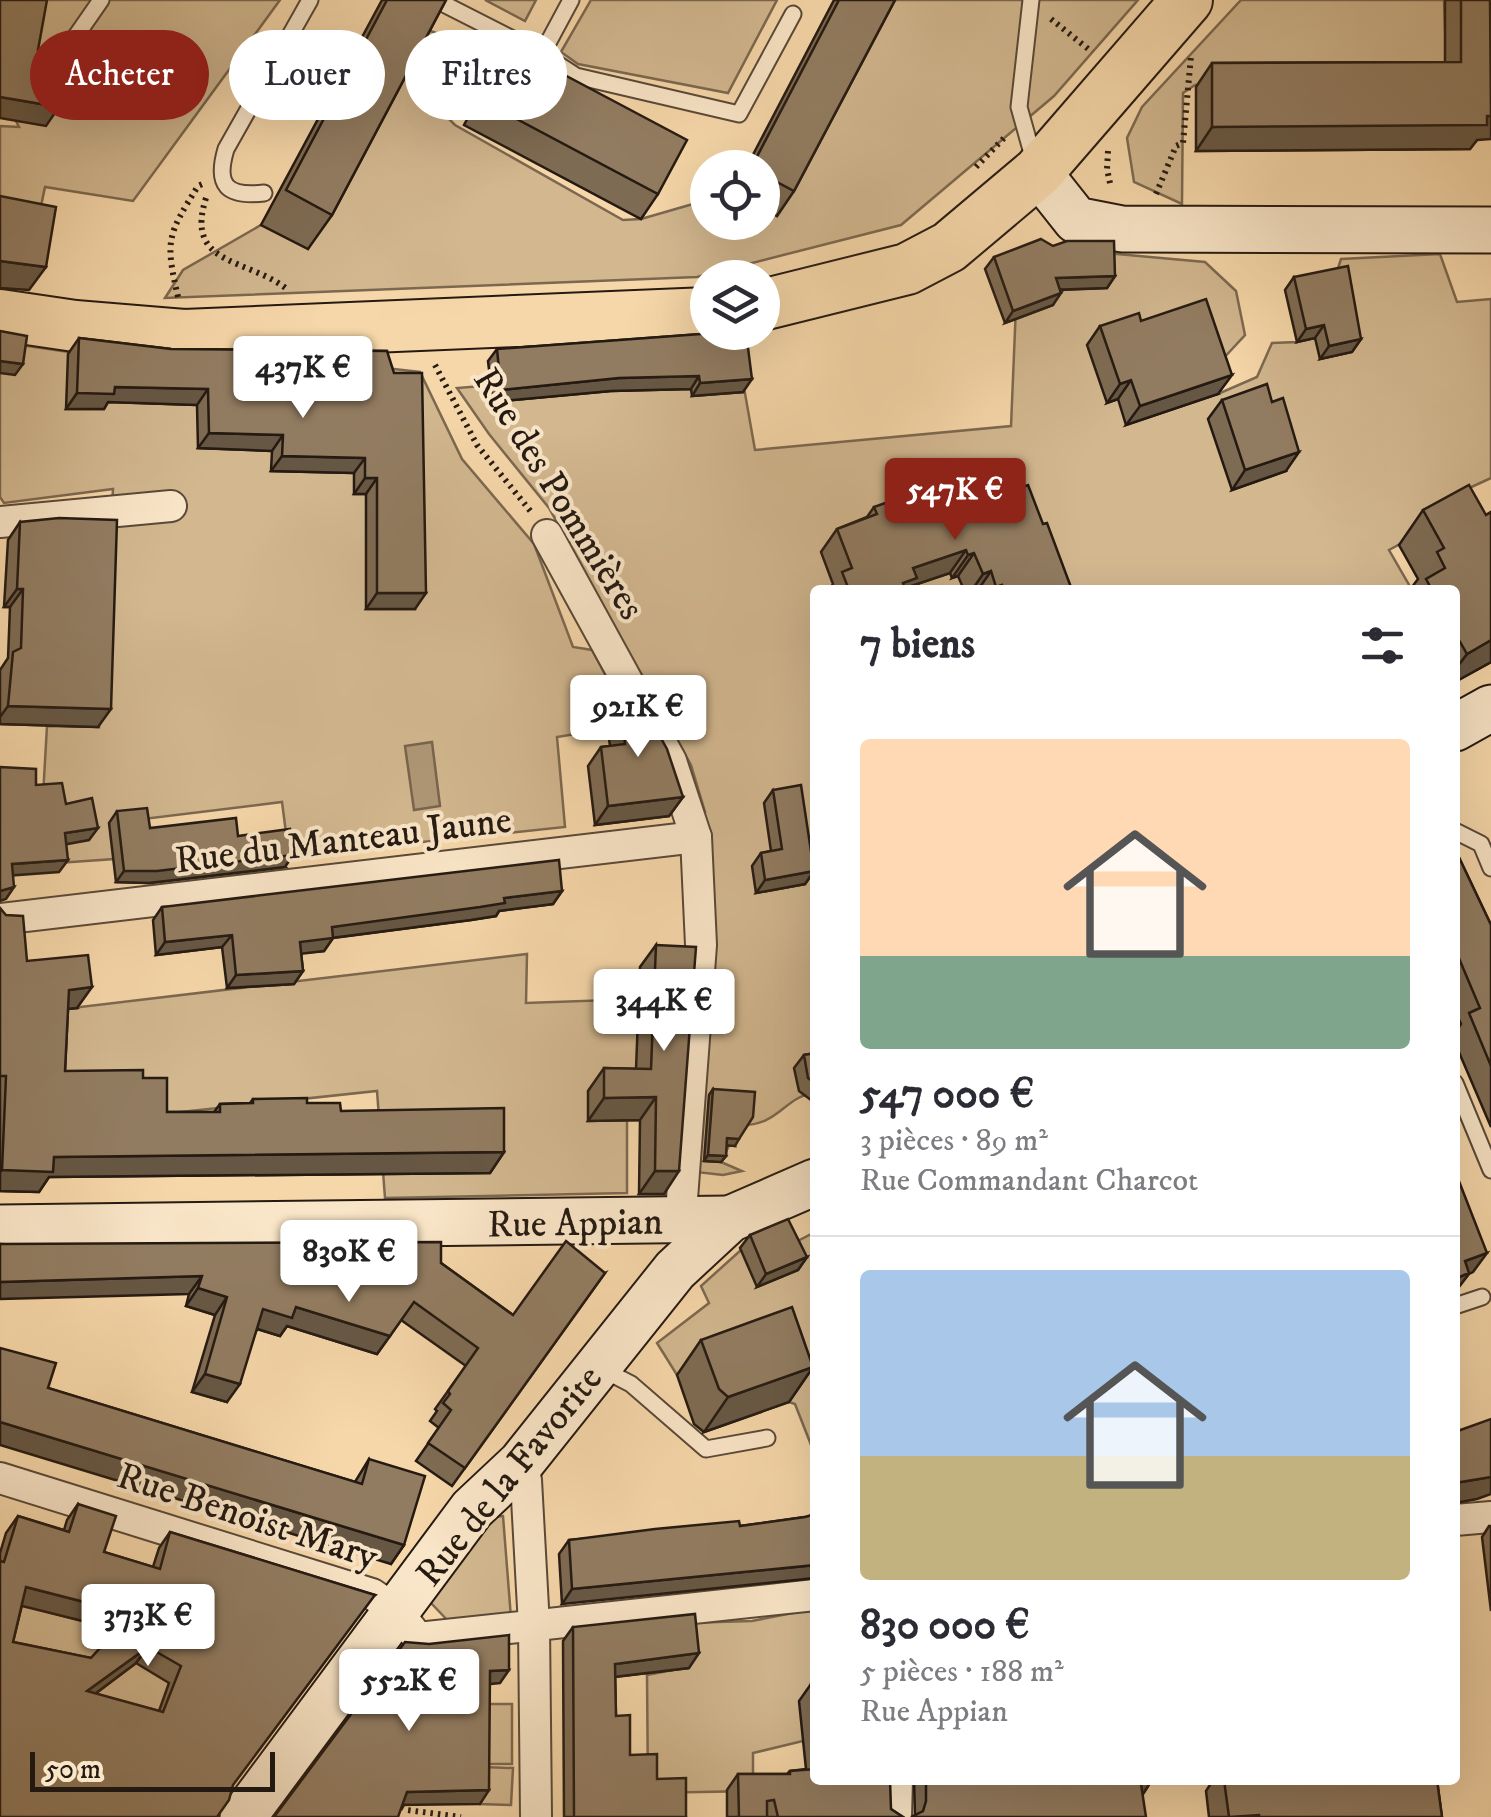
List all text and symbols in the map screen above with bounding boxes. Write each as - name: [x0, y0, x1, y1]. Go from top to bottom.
- chip: Acheter: [30, 30, 209, 120]
- chip: Louer: [229, 30, 385, 120]
- chip: Filtres: [405, 30, 567, 120]
- map controls: [690, 150, 780, 350]
- button: locate: [690, 150, 780, 240]
- button: layers: [690, 260, 780, 350]
- pin: 437K €: [222, 336, 384, 421]
- text: 437K €: [255, 348, 351, 388]
- street label: Rue des Pommières: [462, 359, 655, 629]
- pin: 547K €: [874, 458, 1036, 543]
- text: 547K €: [907, 470, 1003, 510]
- icon: filters: [1355, 618, 1410, 673]
- text: 7 biens: [860, 619, 975, 671]
- pin: 921K €: [557, 675, 719, 760]
- text: 921K €: [592, 687, 684, 727]
- street label: Rue du Manteau Jaune: [172, 797, 514, 885]
- icon: home: [1045, 804, 1225, 984]
- pin: 344K €: [583, 969, 745, 1054]
- text: 344K €: [616, 981, 712, 1021]
- text: 547 000 €: [860, 1069, 1034, 1121]
- text: 3 pièces · 89 m²: [860, 1121, 1048, 1161]
- text: Rue Commandant Charcot: [860, 1161, 1198, 1201]
- street label: Rue Appian: [487, 1198, 663, 1250]
- pin: 830K €: [268, 1220, 430, 1305]
- text: 830K €: [302, 1232, 396, 1272]
- icon: home: [1045, 1335, 1225, 1515]
- street label: Rue de la Favorite: [406, 1356, 613, 1597]
- street label: Rue Benoist Mary: [111, 1452, 385, 1582]
- pin: 373K €: [67, 1584, 229, 1669]
- text: 373K €: [104, 1596, 192, 1636]
- text: 830 000 €: [860, 1600, 1030, 1652]
- pin: 552K €: [328, 1649, 490, 1734]
- text: 5 pièces · 188 m²: [860, 1652, 1064, 1692]
- text: 552K €: [361, 1661, 457, 1701]
- text: Rue Appian: [860, 1692, 1008, 1732]
- scale bar: [30, 1747, 275, 1792]
- text: 50 m: [45, 1752, 101, 1787]

